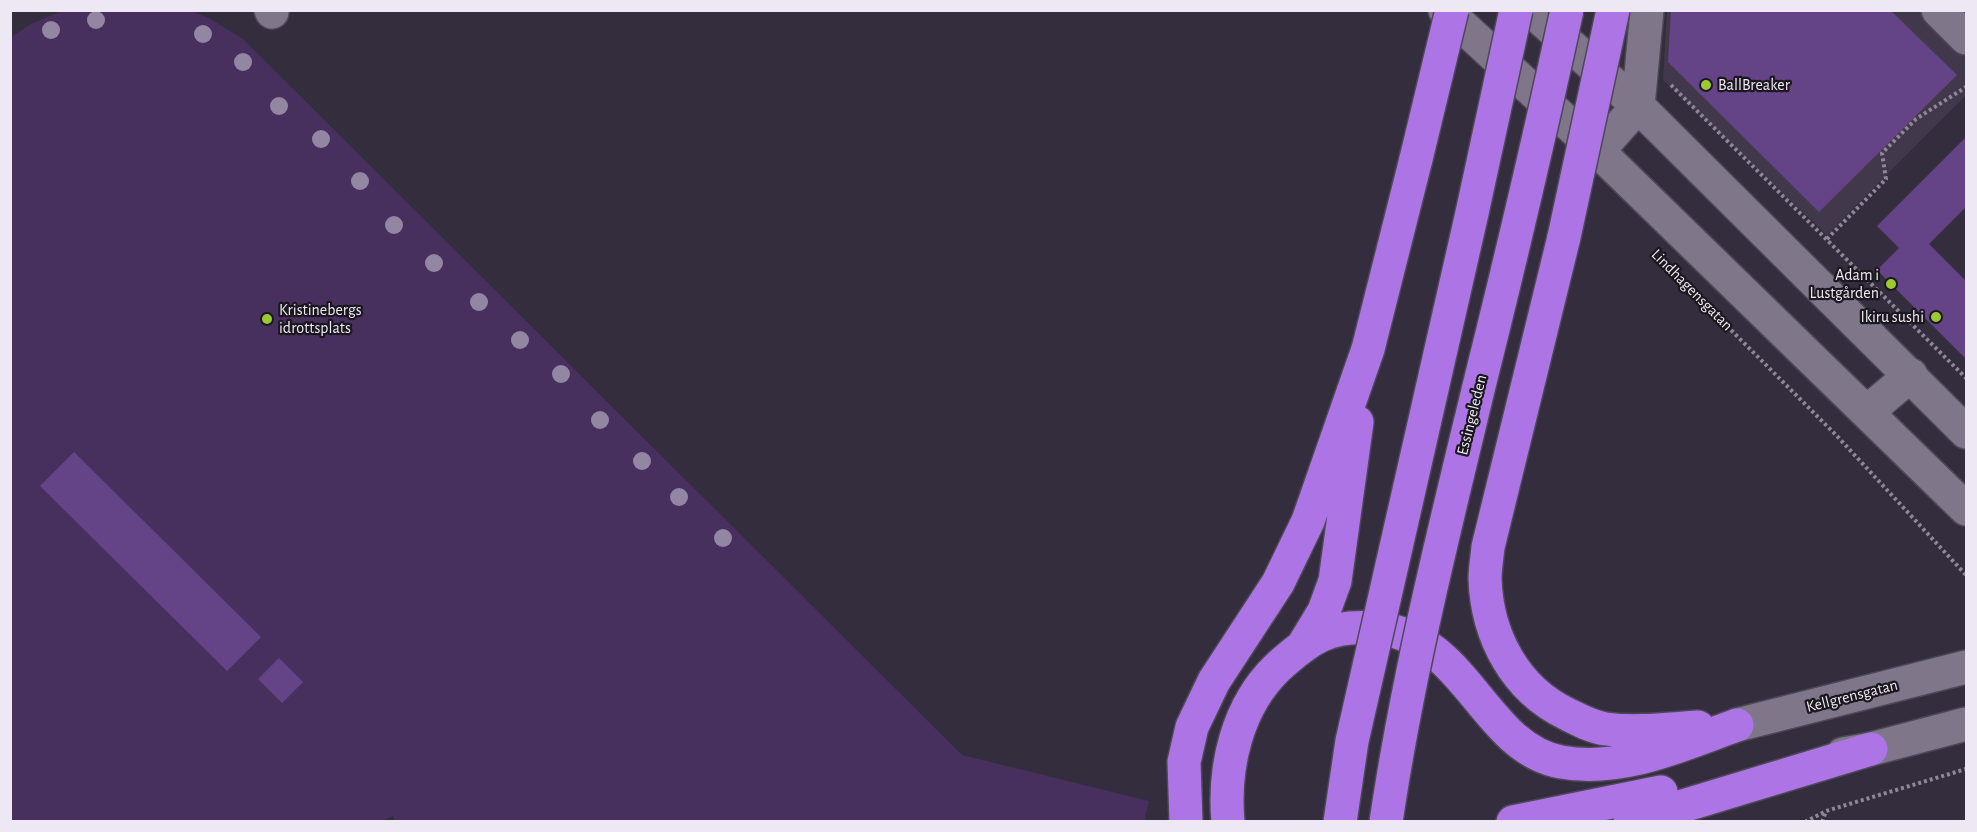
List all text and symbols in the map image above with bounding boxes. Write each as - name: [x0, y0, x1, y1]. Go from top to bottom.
- place label: BallBreaker: [1718, 75, 1790, 95]
- marker: BallBreaker: [1699, 78, 1713, 92]
- street label: Lindhagensgatan: [1647, 245, 1737, 335]
- place label: Adam i Lustgården: [1810, 265, 1879, 303]
- marker: Adam i Lustgården: [1884, 277, 1898, 291]
- place label: Kristinebergs idrottsplats: [279, 300, 362, 338]
- place label: Ikiru sushi: [1860, 307, 1924, 327]
- marker: Ikiru sushi: [1929, 310, 1943, 324]
- marker: Kristinebergs idrottsplats: [260, 312, 274, 326]
- street label: Essingeleden: [1453, 373, 1491, 457]
- street label: Kellgrensgatan: [1804, 675, 1900, 717]

